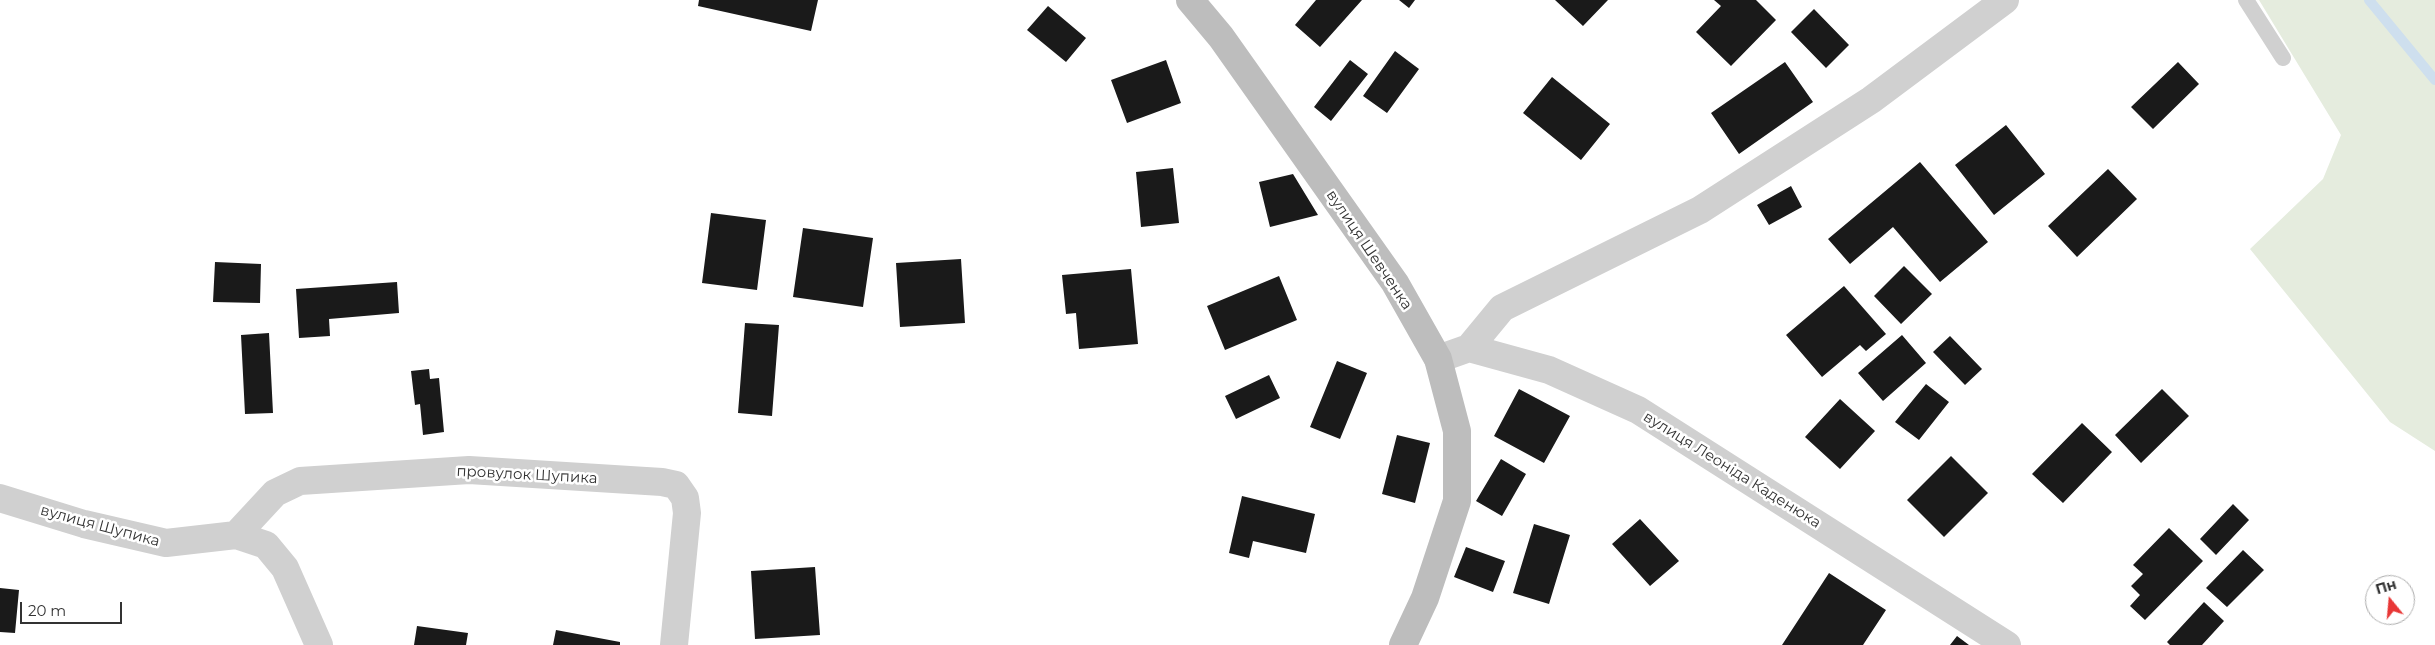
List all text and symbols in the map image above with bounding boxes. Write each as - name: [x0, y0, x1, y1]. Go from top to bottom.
- street label: вулиця Шевченка: [1322, 187, 1416, 313]
- street label: вулиця Леоніда Каденюка: [1640, 408, 1824, 532]
- street label: провулок Шупика: [456, 462, 598, 488]
- street label: вулиця Шупика: [38, 501, 162, 551]
- north arrow: [2365, 575, 2415, 625]
- text: Пн: [2373, 575, 2399, 598]
- scale bar: [22, 592, 125, 624]
- text: 20 m: [28, 601, 66, 620]

